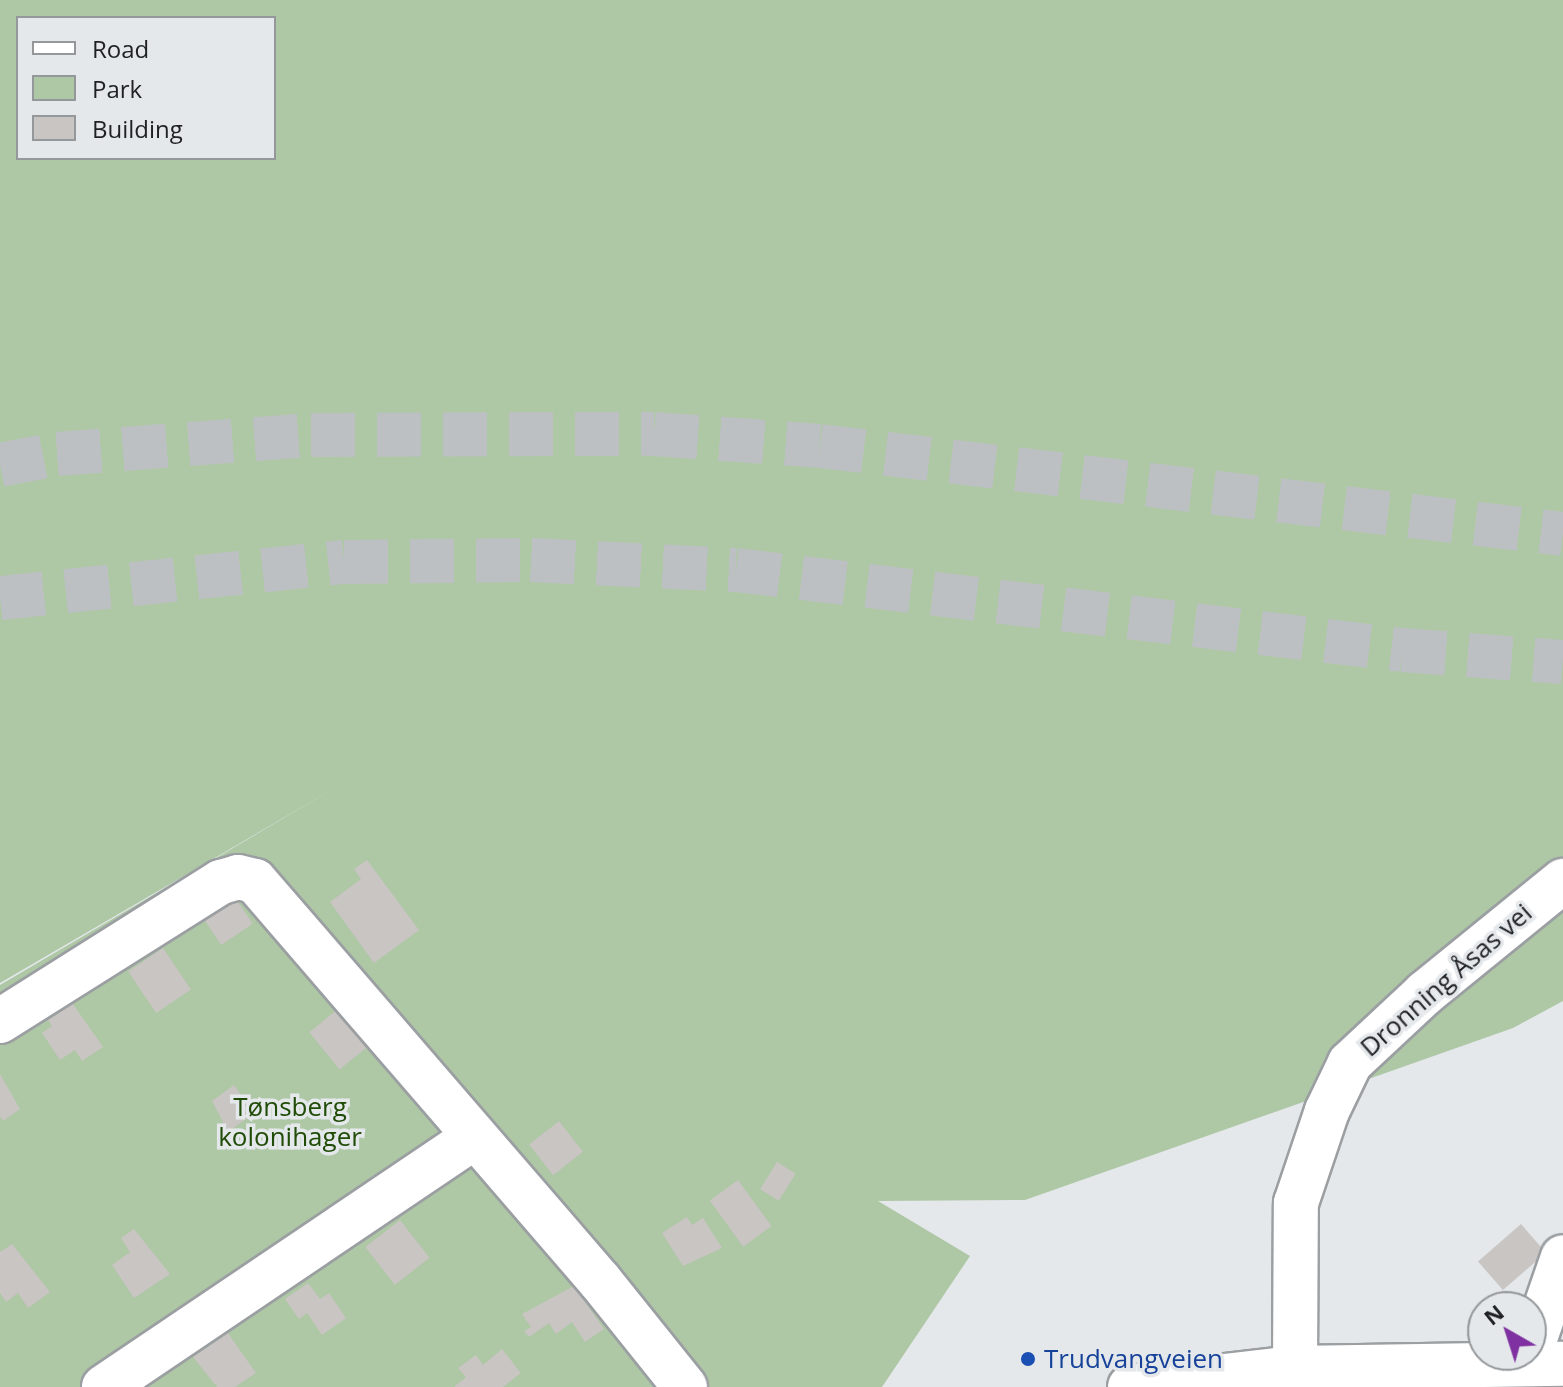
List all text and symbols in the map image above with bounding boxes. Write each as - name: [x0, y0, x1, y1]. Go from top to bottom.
- legend: [16, 16, 276, 160]
- text: Road: [92, 32, 149, 65]
- text: Park: [92, 72, 142, 105]
- text: Building: [92, 112, 183, 145]
- street label: Dronning Åsas vei: [1354, 897, 1538, 1063]
- park label: Tønsberg kolonihager: [218, 1091, 362, 1152]
- north arrow: [1467, 1291, 1547, 1371]
- text: N: [1477, 1297, 1510, 1331]
- place label: Trudvangveien: [1044, 1343, 1223, 1375]
- marker: Trudvangveien: [1019, 1350, 1037, 1368]

